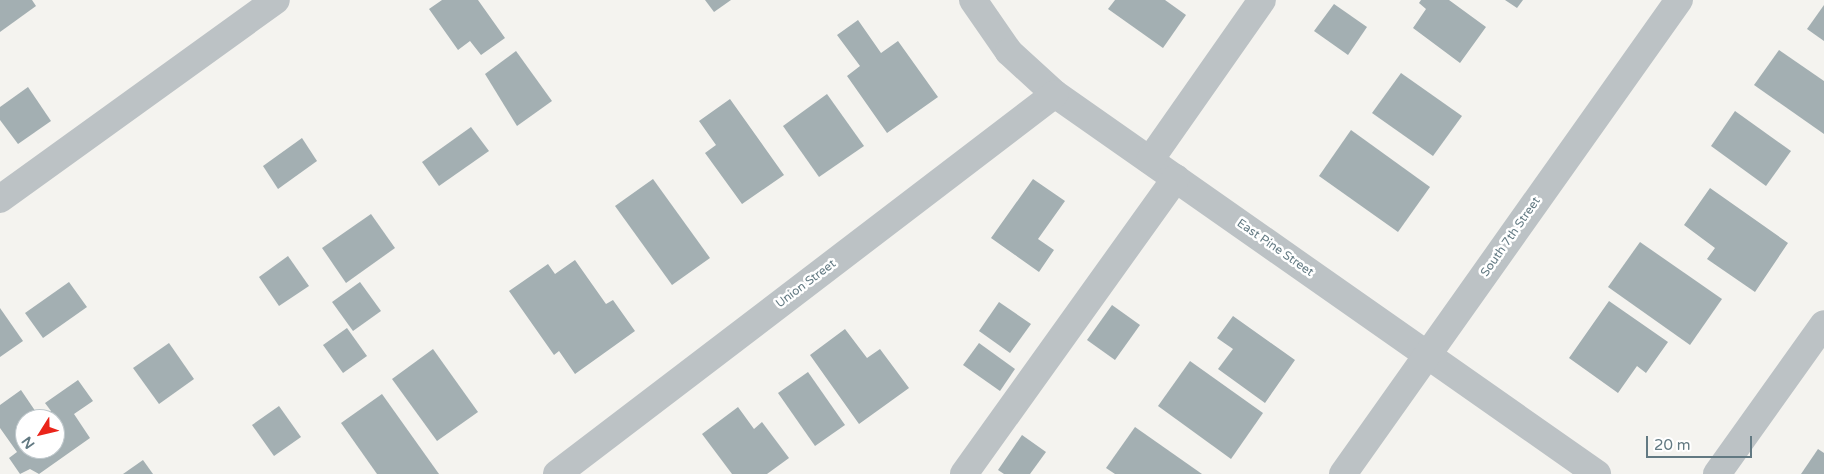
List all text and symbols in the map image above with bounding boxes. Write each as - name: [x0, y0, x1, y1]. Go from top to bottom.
- street label: South 7th Street: [1478, 194, 1544, 280]
- street label: East Pine Street: [1234, 216, 1316, 280]
- street label: Union Street: [773, 257, 839, 311]
- north arrow: [15, 409, 65, 459]
- scale bar: [1649, 426, 1755, 458]
- text: N: [18, 433, 38, 452]
- text: 20 m: [1654, 436, 1691, 454]

